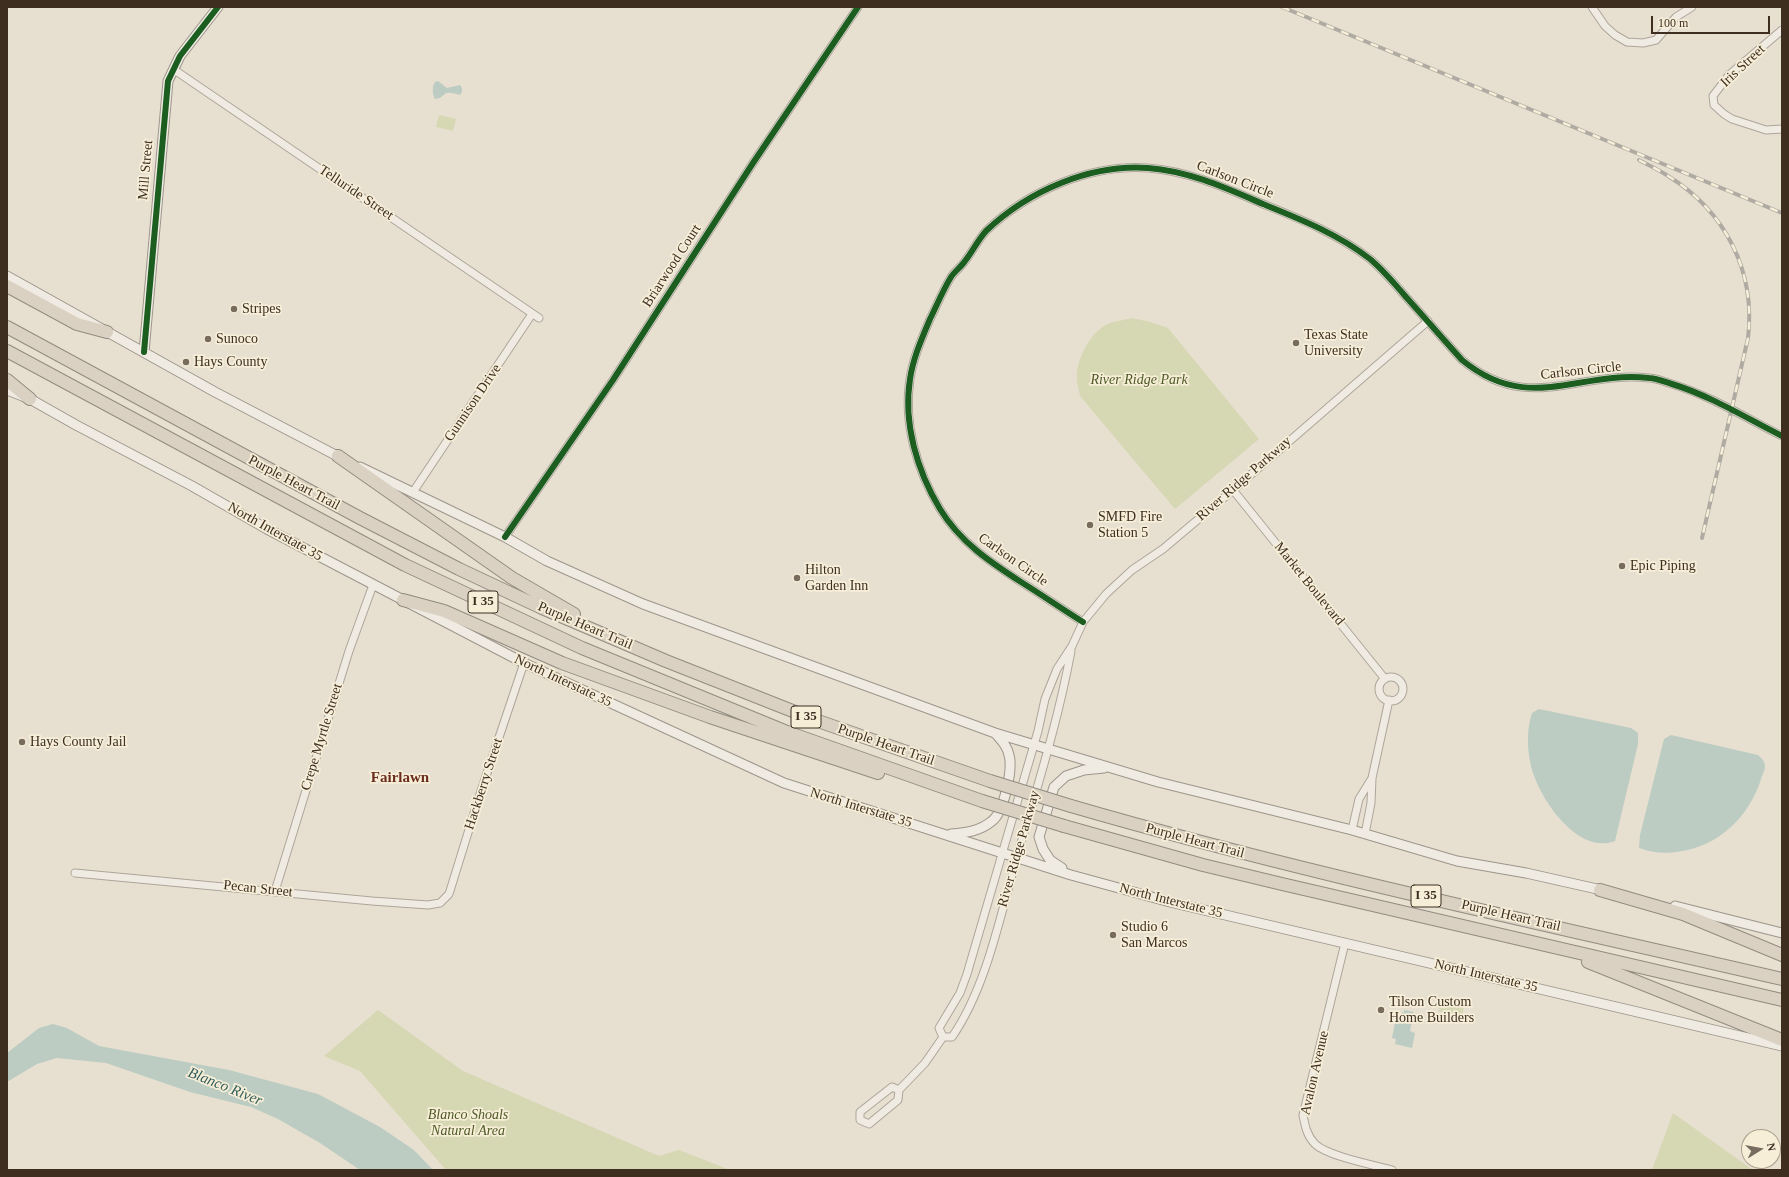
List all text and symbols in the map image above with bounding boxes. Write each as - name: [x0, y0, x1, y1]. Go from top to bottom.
- scale bar: [1653, 8, 1772, 34]
- text: 100 m: [1658, 16, 1688, 30]
- street label: Iris Street: [1717, 41, 1769, 91]
- street label: Mill Street: [135, 139, 157, 201]
- street label: Carlson Circle: [1194, 158, 1276, 202]
- street label: Telluride Street: [315, 162, 397, 224]
- street label: Briarwood Court: [639, 221, 705, 311]
- place label: Stripes: [242, 301, 281, 317]
- marker: Stripes: [229, 304, 239, 314]
- place label: Texas State University: [1304, 327, 1368, 360]
- place label: Sunoco: [216, 331, 258, 347]
- marker: Sunoco: [203, 334, 213, 344]
- marker: Texas State University: [1291, 338, 1301, 348]
- place label: Hays County: [194, 354, 268, 370]
- marker: Hays County: [181, 357, 191, 367]
- street label: Carlson Circle: [1540, 358, 1622, 384]
- street label: Gunnison Drive: [441, 361, 505, 445]
- park label: River Ridge Park: [1090, 372, 1188, 388]
- street label: River Ridge Parkway: [1193, 433, 1295, 525]
- street label: Purple Heart Trail: [245, 452, 343, 514]
- street label: North Interstate 35: [225, 499, 325, 565]
- place label: SMFD Fire Station 5: [1098, 509, 1162, 542]
- marker: SMFD Fire Station 5: [1085, 520, 1095, 530]
- street label: Carlson Circle: [975, 530, 1051, 590]
- street label: Market Boulevard: [1270, 539, 1348, 629]
- place label: Epic Piping: [1630, 558, 1696, 574]
- marker: Epic Piping: [1617, 561, 1627, 571]
- place label: Hilton Garden Inn: [805, 562, 868, 594]
- marker: Hilton Garden Inn: [792, 573, 802, 583]
- road number: I 35: [468, 591, 498, 613]
- street label: Purple Heart Trail: [535, 598, 635, 654]
- street label: North Interstate 35: [512, 651, 614, 711]
- street label: Crepe Myrtle Street: [298, 681, 346, 793]
- road number: I 35: [791, 706, 821, 728]
- street label: Purple Heart Trail: [835, 721, 937, 769]
- place label: Hays County Jail: [30, 734, 126, 750]
- street label: Hackberry Street: [461, 736, 507, 832]
- marker: Hays County Jail: [17, 737, 27, 747]
- district label: Fairlawn: [371, 769, 429, 787]
- street label: North Interstate 35: [808, 785, 914, 831]
- street label: River Ridge Parkway: [994, 789, 1044, 909]
- street label: Purple Heart Trail: [1144, 820, 1246, 862]
- street label: Pecan Street: [223, 877, 293, 901]
- street label: North Interstate 35: [1118, 880, 1224, 922]
- road number: I 35: [1411, 885, 1441, 907]
- street label: Purple Heart Trail: [1460, 896, 1562, 936]
- place label: Studio 6 San Marcos: [1121, 919, 1187, 952]
- marker: Studio 6 San Marcos: [1108, 930, 1118, 940]
- street label: North Interstate 35: [1433, 956, 1539, 996]
- place label: Tilson Custom Home Builders: [1389, 994, 1474, 1026]
- marker: Tilson Custom Home Builders: [1376, 1005, 1386, 1015]
- street label: Avalon Avenue: [1297, 1029, 1333, 1117]
- water label: Blanco River: [185, 1064, 265, 1110]
- park label: Blanco Shoals Natural Area: [428, 1107, 508, 1140]
- north arrow: [1741, 1129, 1781, 1169]
- text: N: [1765, 1142, 1778, 1152]

